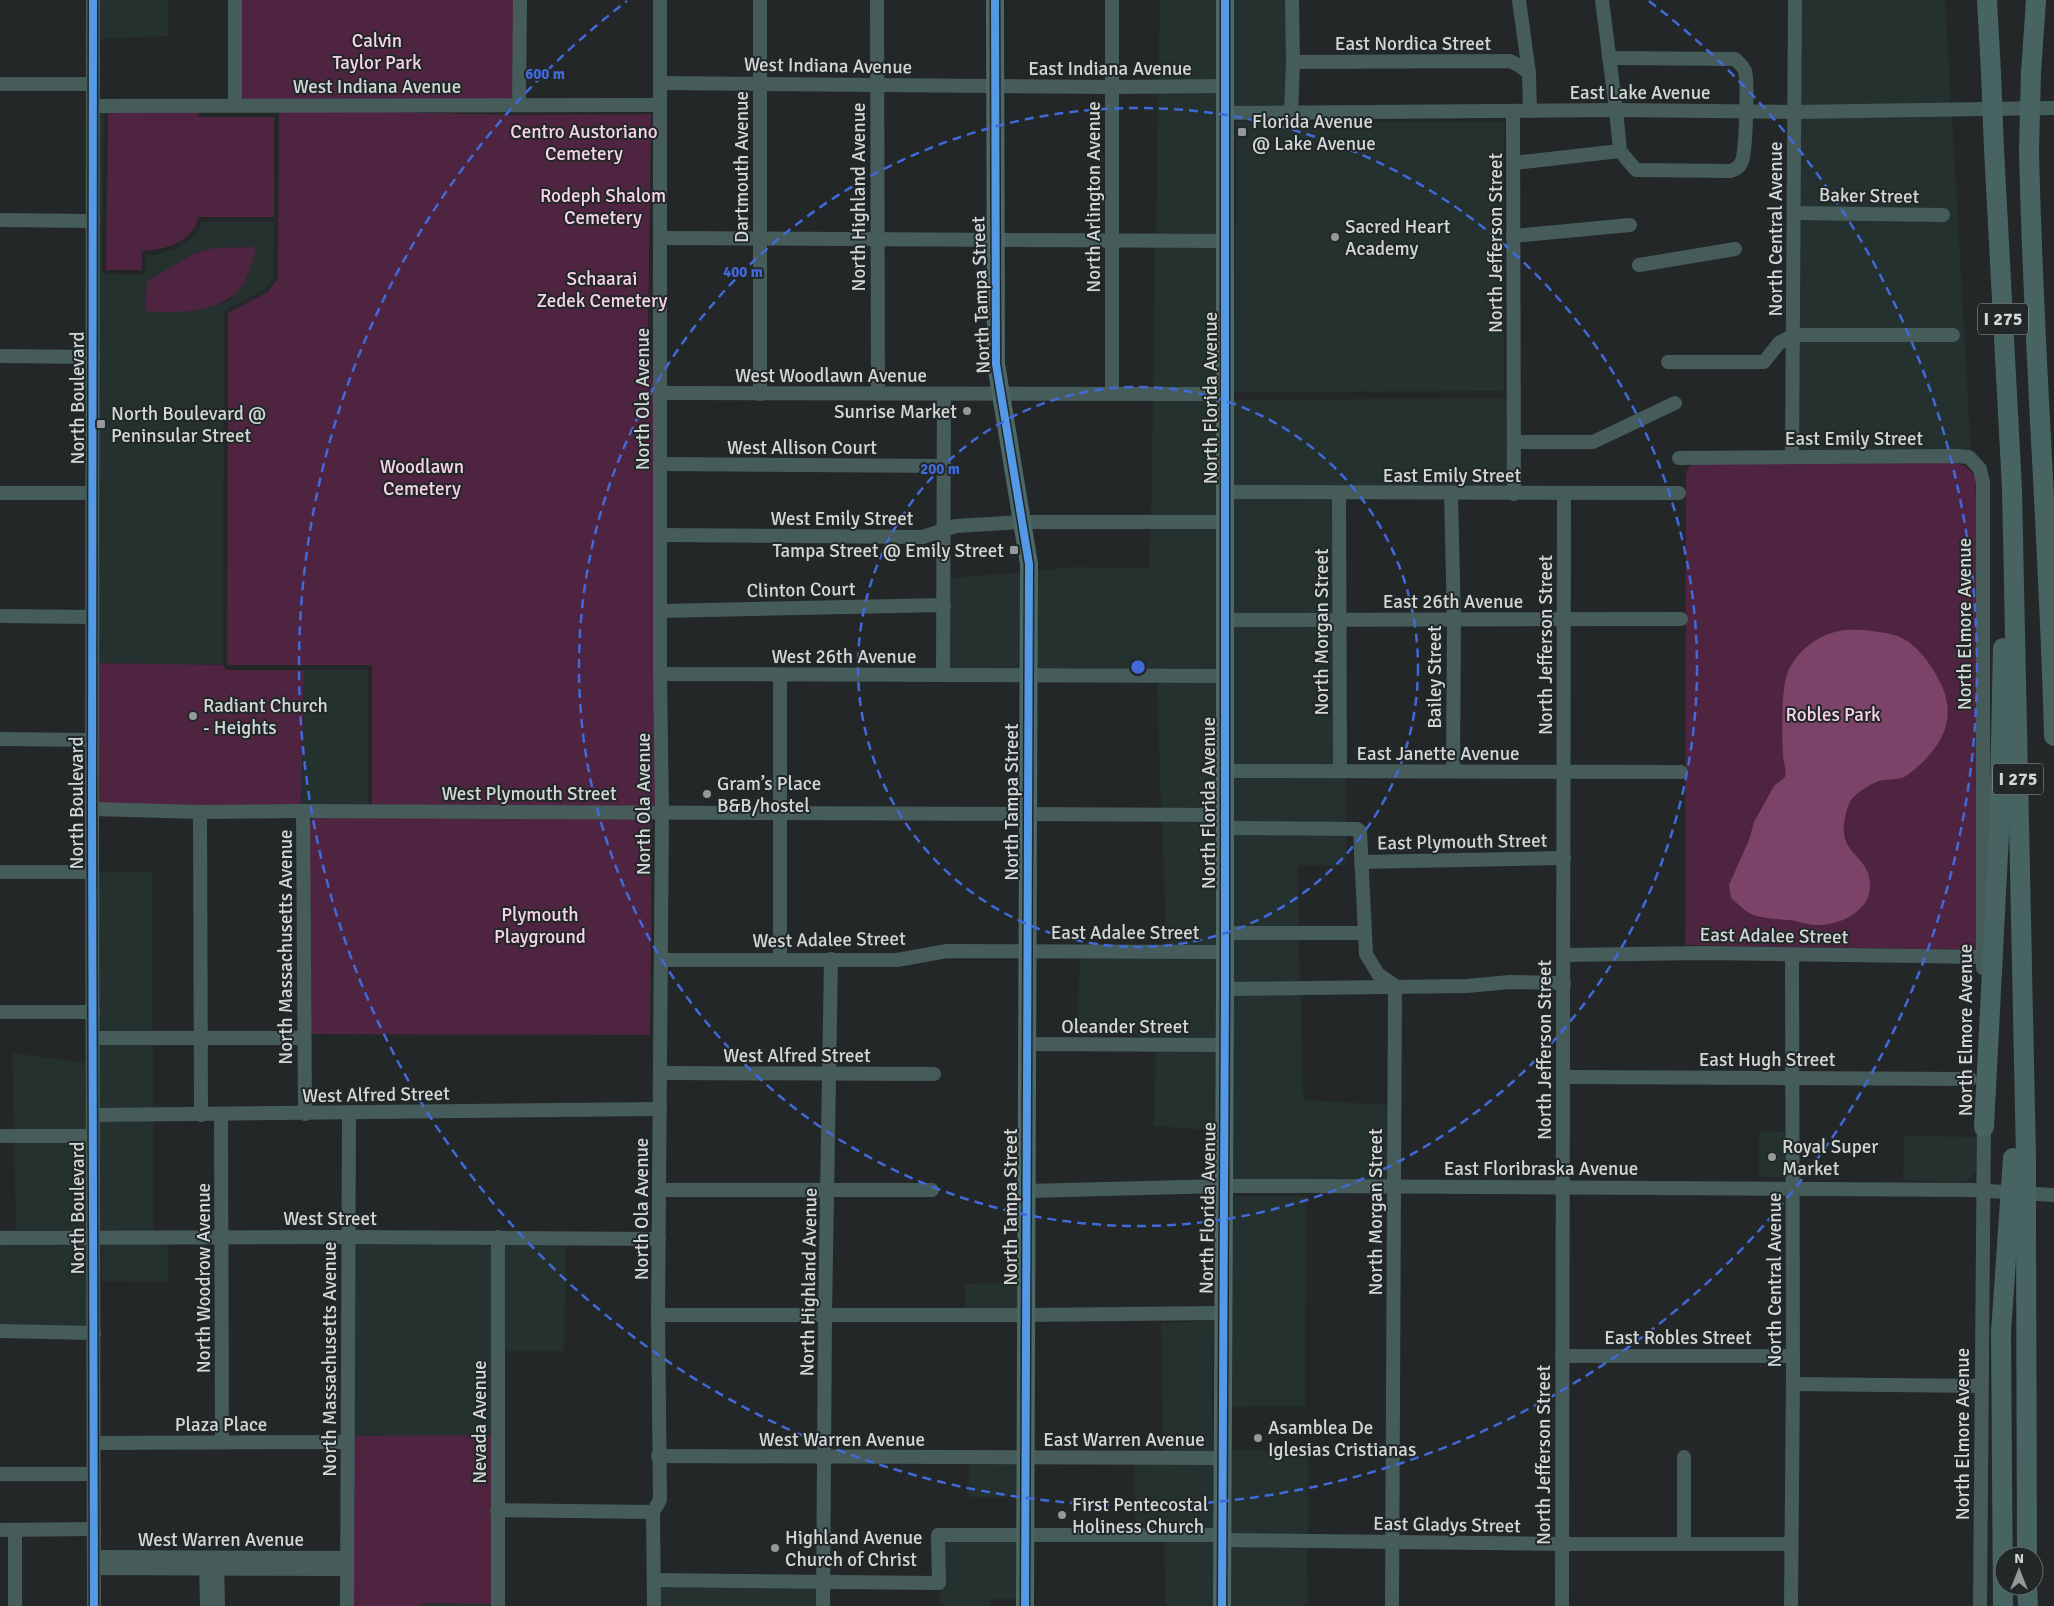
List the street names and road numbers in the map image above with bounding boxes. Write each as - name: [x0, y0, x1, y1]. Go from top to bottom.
- street label: East Nordica Street: [1335, 32, 1492, 56]
- street label: West Indiana Avenue: [744, 53, 912, 79]
- street label: East Indiana Avenue: [1028, 57, 1192, 81]
- street label: West Indiana Avenue: [293, 75, 461, 99]
- street label: East Lake Avenue: [1569, 81, 1711, 105]
- street label: Dartmouth Avenue: [730, 91, 754, 243]
- street label: North Arlington Avenue: [1082, 101, 1106, 293]
- street label: North Highland Avenue: [847, 103, 871, 291]
- street label: North Central Avenue: [1764, 142, 1788, 316]
- street label: North Jefferson Street: [1484, 153, 1508, 333]
- street label: Baker Street: [1819, 183, 1920, 209]
- street label: North Tampa Street: [966, 216, 996, 374]
- road number: I 275: [1978, 304, 2028, 334]
- street label: North Florida Avenue: [1199, 312, 1223, 484]
- street label: North Ola Avenue: [631, 328, 655, 470]
- street label: North Boulevard: [66, 332, 90, 464]
- street label: West Woodlawn Avenue: [735, 364, 927, 388]
- street label: East Emily Street: [1785, 427, 1924, 451]
- street label: West Allison Court: [727, 436, 877, 460]
- street label: East Emily Street: [1383, 464, 1522, 488]
- street label: West Emily Street: [770, 507, 914, 531]
- street label: North Elmore Avenue: [1953, 538, 1977, 710]
- street label: North Morgan Street: [1310, 548, 1334, 716]
- street label: North Jefferson Street: [1534, 555, 1558, 735]
- street label: Clinton Court: [746, 577, 856, 603]
- street label: East 26th Avenue: [1383, 590, 1523, 614]
- street label: Bailey Street: [1423, 625, 1447, 729]
- street label: West 26th Avenue: [771, 645, 917, 669]
- street label: North Florida Avenue: [1197, 717, 1221, 889]
- street label: North Tampa Street: [1000, 723, 1024, 881]
- street label: North Ola Avenue: [632, 733, 656, 875]
- street label: North Boulevard: [65, 737, 89, 869]
- street label: East Janette Avenue: [1356, 742, 1520, 766]
- road number: I 275: [1993, 764, 2043, 794]
- street label: West Plymouth Street: [441, 782, 617, 806]
- street label: North Massachusetts Avenue: [274, 829, 298, 1065]
- street label: East Plymouth Street: [1377, 829, 1548, 855]
- street label: East Adalee Street: [1051, 921, 1200, 945]
- street label: East Adalee Street: [1699, 923, 1849, 949]
- street label: West Adalee Street: [752, 927, 906, 953]
- street label: North Elmore Avenue: [1954, 944, 1978, 1116]
- street label: North Jefferson Street: [1533, 960, 1557, 1140]
- street label: Oleander Street: [1061, 1015, 1189, 1039]
- street label: West Alfred Street: [723, 1044, 871, 1068]
- street label: East Hugh Street: [1699, 1048, 1836, 1072]
- street label: West Alfred Street: [302, 1082, 450, 1108]
- street label: North Florida Avenue: [1194, 1122, 1222, 1294]
- street label: North Tampa Street: [999, 1128, 1023, 1286]
- street label: North Morgan Street: [1364, 1128, 1388, 1296]
- street label: North Ola Avenue: [630, 1138, 654, 1280]
- street label: North Boulevard: [66, 1142, 90, 1274]
- street label: East Floribraska Avenue: [1444, 1157, 1638, 1181]
- street label: North Woodrow Avenue: [192, 1183, 216, 1373]
- street label: North Highland Avenue: [795, 1187, 823, 1377]
- street label: North Central Avenue: [1763, 1193, 1787, 1367]
- street label: West Street: [283, 1207, 377, 1231]
- street label: North Massachusetts Avenue: [318, 1241, 342, 1477]
- street label: East Robles Street: [1604, 1326, 1752, 1350]
- street label: North Elmore Avenue: [1951, 1348, 1975, 1520]
- street label: Nevada Avenue: [468, 1360, 492, 1484]
- street label: North Jefferson Street: [1532, 1365, 1556, 1545]
- street label: Plaza Place: [175, 1413, 267, 1437]
- street label: West Warren Avenue: [759, 1428, 925, 1452]
- street label: East Warren Avenue: [1043, 1428, 1205, 1452]
- street label: East Gladys Street: [1373, 1512, 1521, 1538]
- street label: West Warren Avenue: [138, 1528, 304, 1552]

